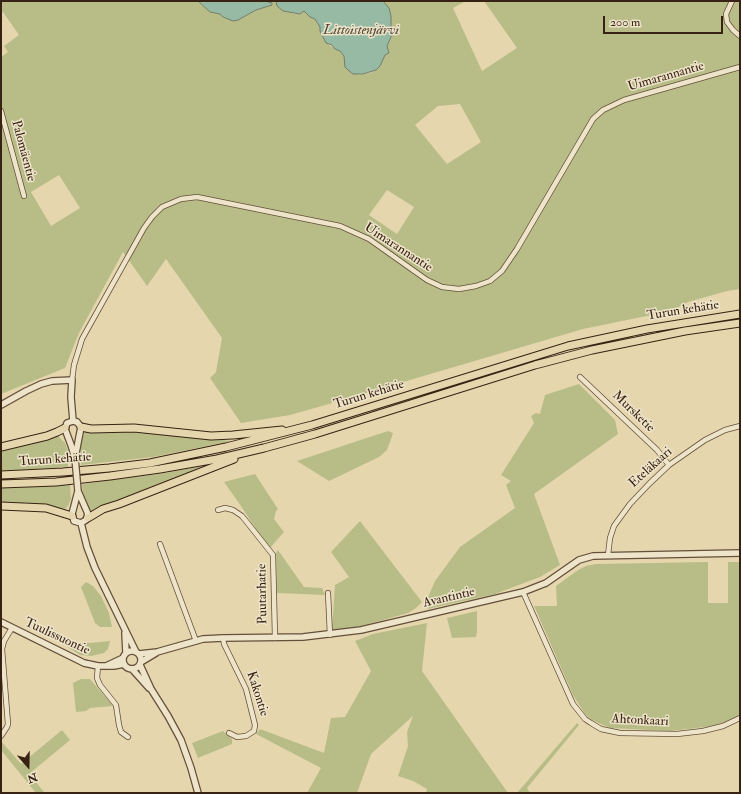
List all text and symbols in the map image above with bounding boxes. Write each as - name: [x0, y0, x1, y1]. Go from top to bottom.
- scale bar: [605, 8, 725, 34]
- text: 200 m: [610, 15, 640, 30]
- water label: Littoistenjärvi: [323, 23, 399, 39]
- street label: Uimarannantie: [626, 59, 706, 95]
- street label: Palomäentie: [7, 119, 39, 183]
- street label: Uimarannantie: [361, 220, 435, 276]
- street label: Turun kehätie: [646, 298, 720, 324]
- street label: Turun kehätie: [332, 377, 406, 413]
- street label: Mursketie: [609, 388, 657, 436]
- street label: Eteläkaari: [626, 445, 676, 491]
- street label: Turun kehätie: [18, 450, 92, 470]
- street label: Puutarhatie: [255, 564, 271, 624]
- street label: Avantintie: [422, 584, 476, 612]
- street label: Tuulissuontie: [22, 615, 92, 659]
- street label: Kakontie: [242, 670, 272, 718]
- street label: Ahtonkaari: [611, 712, 669, 730]
- north arrow: [8, 746, 48, 786]
- text: N: [25, 770, 39, 786]

